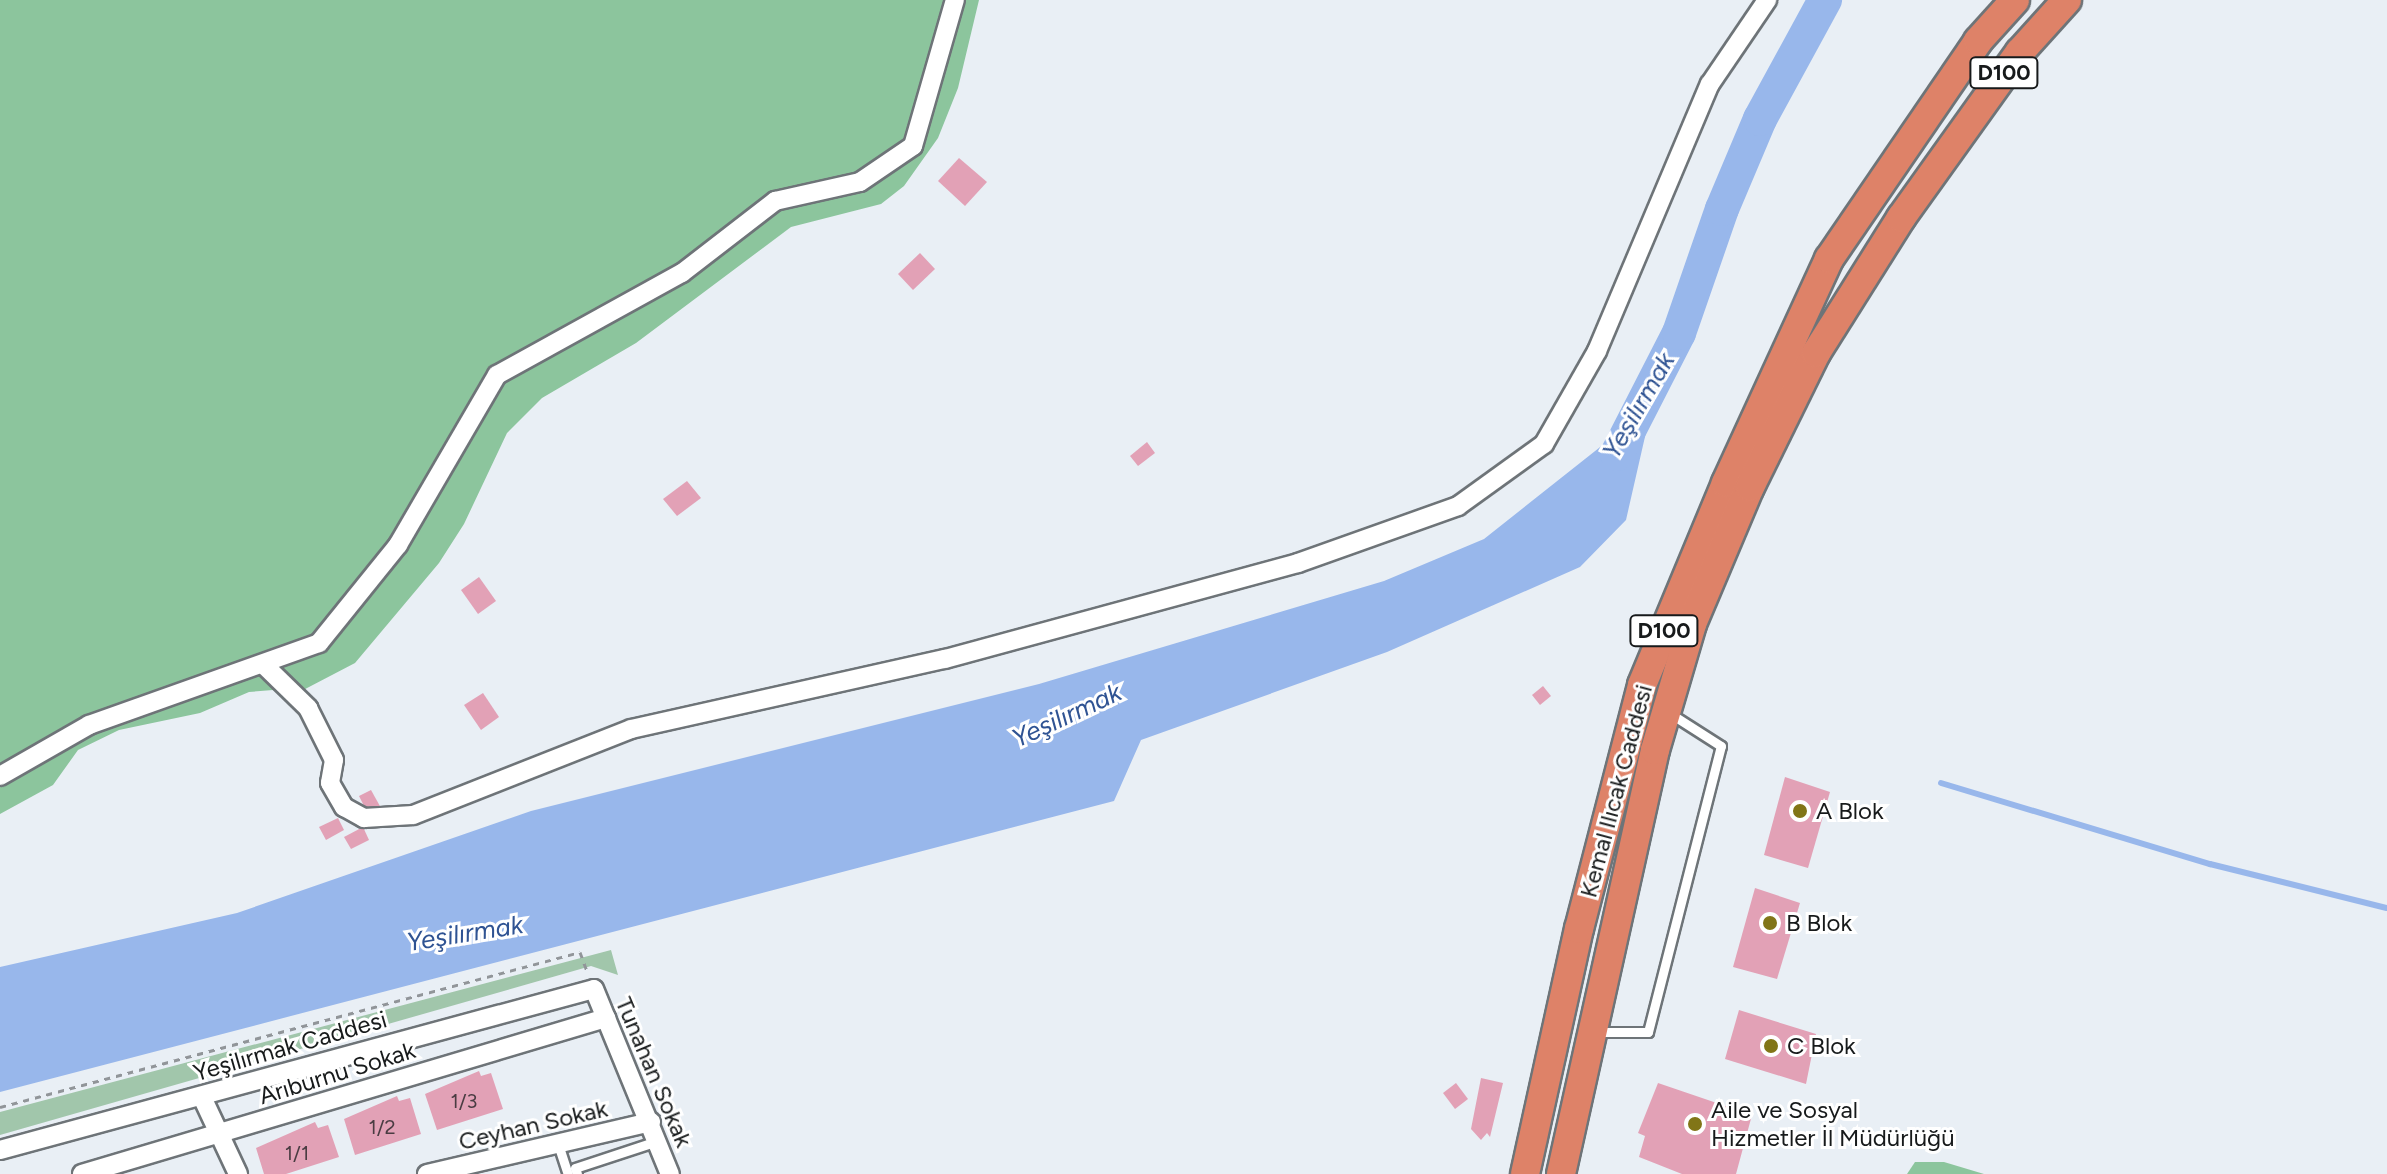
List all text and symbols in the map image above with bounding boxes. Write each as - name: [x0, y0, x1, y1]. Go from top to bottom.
- road number: D100: [1968, 55, 2040, 91]
- water label: Yeşilırmak: [1596, 347, 1682, 465]
- road number: D100: [1628, 613, 1700, 649]
- water label: Yeşilırmak: [1007, 677, 1127, 755]
- street label: Kemal Ilıcak Caddesi: [1574, 681, 1658, 901]
- place label: A Blok: [1816, 797, 1884, 825]
- marker: A Blok: [1791, 802, 1809, 820]
- water label: Yeşilırmak: [405, 909, 525, 959]
- place label: B Blok: [1786, 909, 1852, 937]
- marker: B Blok: [1761, 914, 1779, 932]
- street label: Tunahan Sokak: [609, 993, 699, 1151]
- street label: Yeşilırmak Caddesi: [190, 1005, 390, 1087]
- place label: C Blok: [1787, 1032, 1856, 1060]
- street label: Arıburnu Sokak: [255, 1036, 419, 1110]
- marker: C Blok: [1762, 1037, 1780, 1055]
- house number: 1/3: [451, 1089, 477, 1113]
- street label: Ceyhan Sokak: [456, 1094, 610, 1156]
- place label: Aile ve Sosyal Hizmetler İl Müdürlüğü: [1711, 1096, 1955, 1152]
- house number: 1/2: [368, 1115, 396, 1139]
- marker: Aile ve Sosyal Hizmetler İl Müdürlüğü: [1686, 1115, 1704, 1133]
- house number: 1/1: [285, 1141, 309, 1165]

